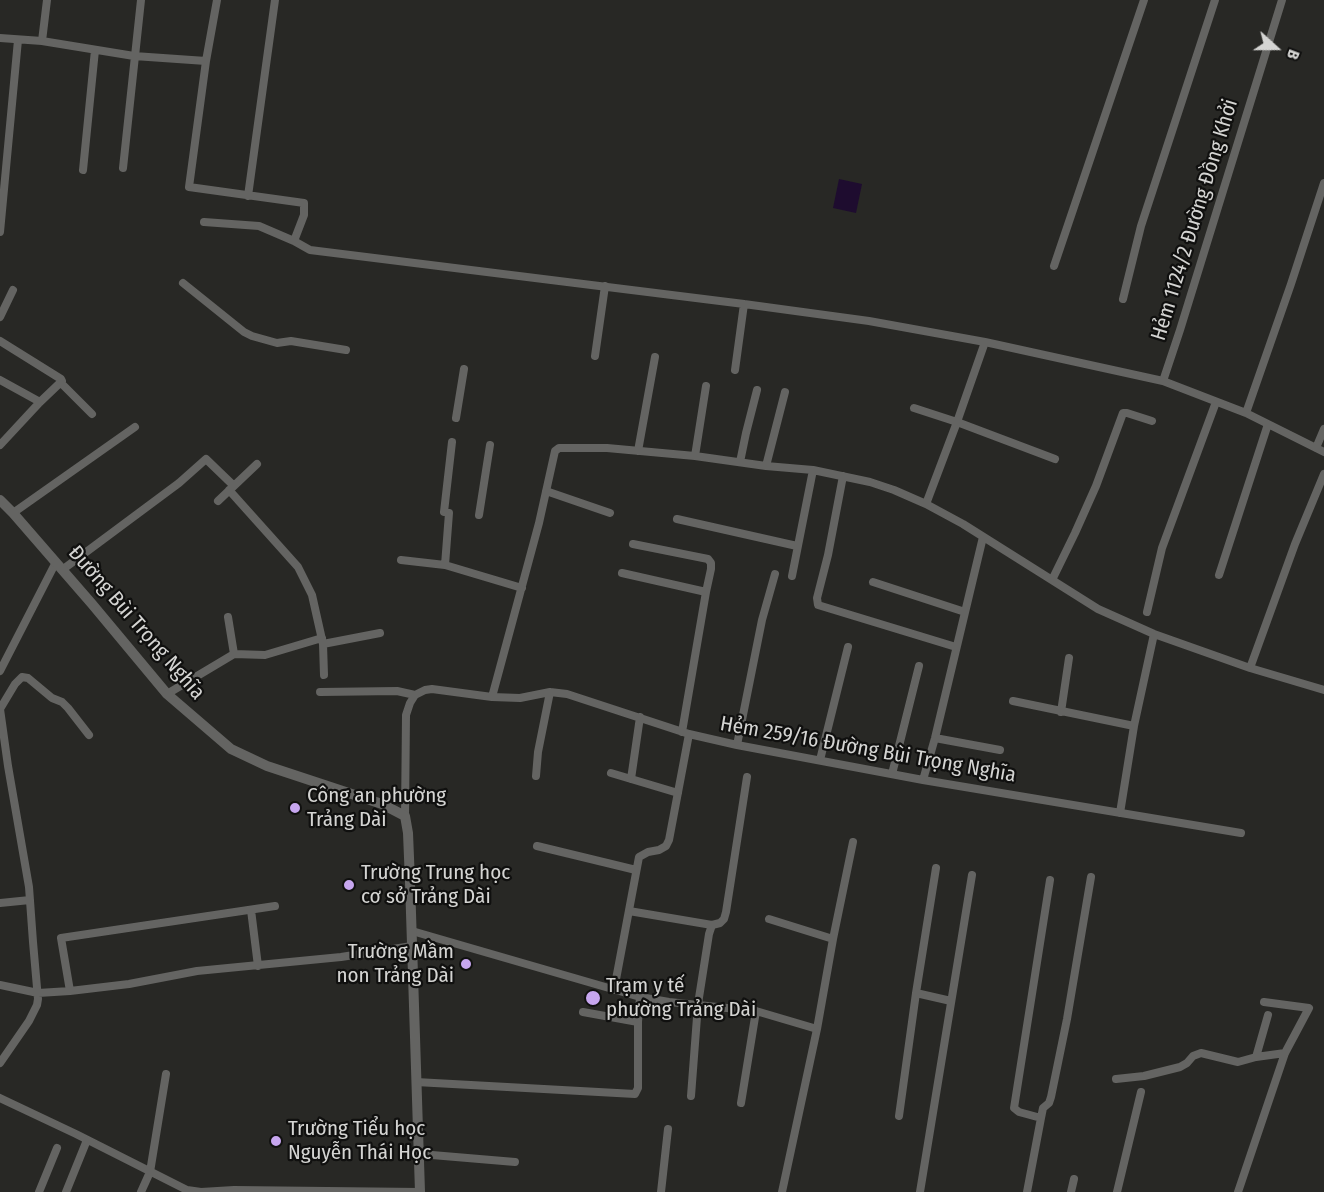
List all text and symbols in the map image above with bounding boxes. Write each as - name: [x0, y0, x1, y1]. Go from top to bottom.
- north arrow: [1246, 18, 1306, 78]
- text: B: [1283, 47, 1304, 62]
- street label: Hẻm 1124/2 Đường Đồng Khởi: [1146, 96, 1244, 344]
- street label: Đường Bùi Trọng Nghĩa: [62, 541, 210, 705]
- street label: Hẻm 259/16 Đường Bùi Trọng Nghĩa: [718, 712, 1018, 788]
- place label: Công an phường Trảng Dài: [307, 783, 446, 833]
- marker: Công an phường Trảng Dài: [288, 801, 302, 815]
- place label: Trường Trung học cơ sở Trảng Dài: [361, 860, 510, 910]
- marker: Trường Trung học cơ sở Trảng Dài: [342, 878, 356, 892]
- place label: Trường Mầm non Trảng Dài: [336, 939, 454, 989]
- marker: Trường Mầm non Trảng Dài: [459, 957, 473, 971]
- place label: Trạm y tế phường Trảng Dài: [606, 973, 756, 1023]
- marker: Trạm y tế phường Trảng Dài: [584, 989, 602, 1007]
- place label: Trường Tiểu học Nguyễn Thái Học: [288, 1116, 431, 1166]
- marker: Trường Tiểu học Nguyễn Thái Học: [269, 1134, 283, 1148]

